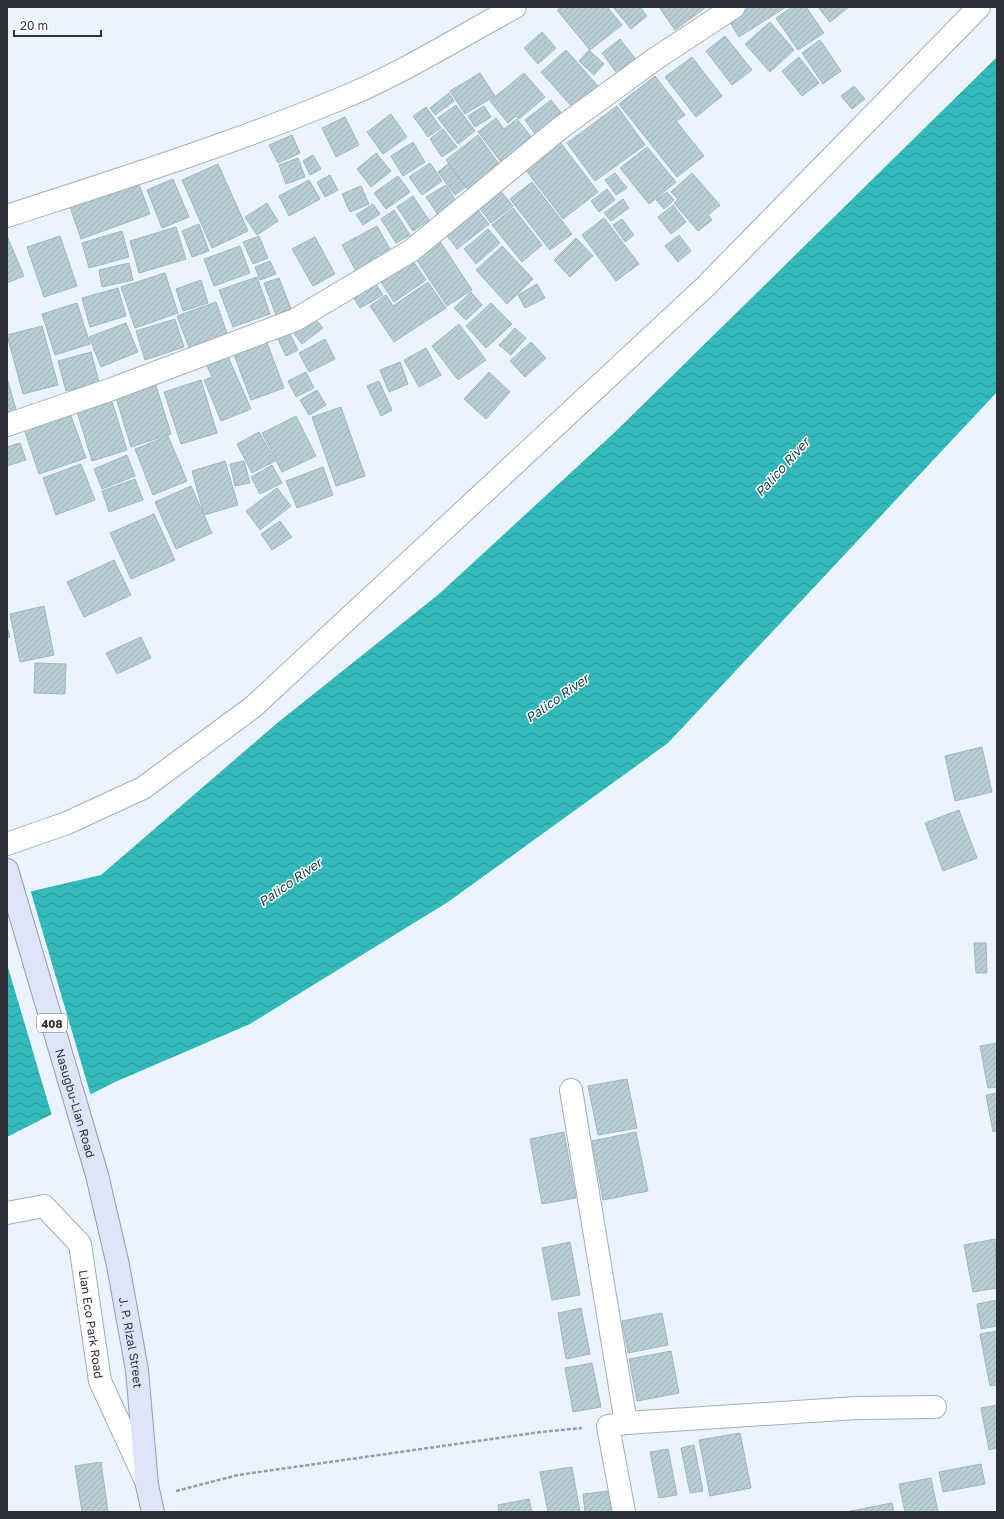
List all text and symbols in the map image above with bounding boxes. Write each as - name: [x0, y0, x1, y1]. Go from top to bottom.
- scale bar: [14, 12, 101, 38]
- text: 20 m: [20, 18, 48, 33]
- water label: Palico River: [751, 433, 814, 500]
- water label: Palico River: [522, 669, 593, 726]
- water label: Palico River: [255, 853, 326, 910]
- road number: 408: [37, 1014, 67, 1032]
- street label: Nasugbu-Lian Road: [53, 1047, 99, 1159]
- street label: Lian Eco Park Road: [76, 1269, 107, 1379]
- street label: J. P. Rizal Street: [116, 1295, 146, 1389]

